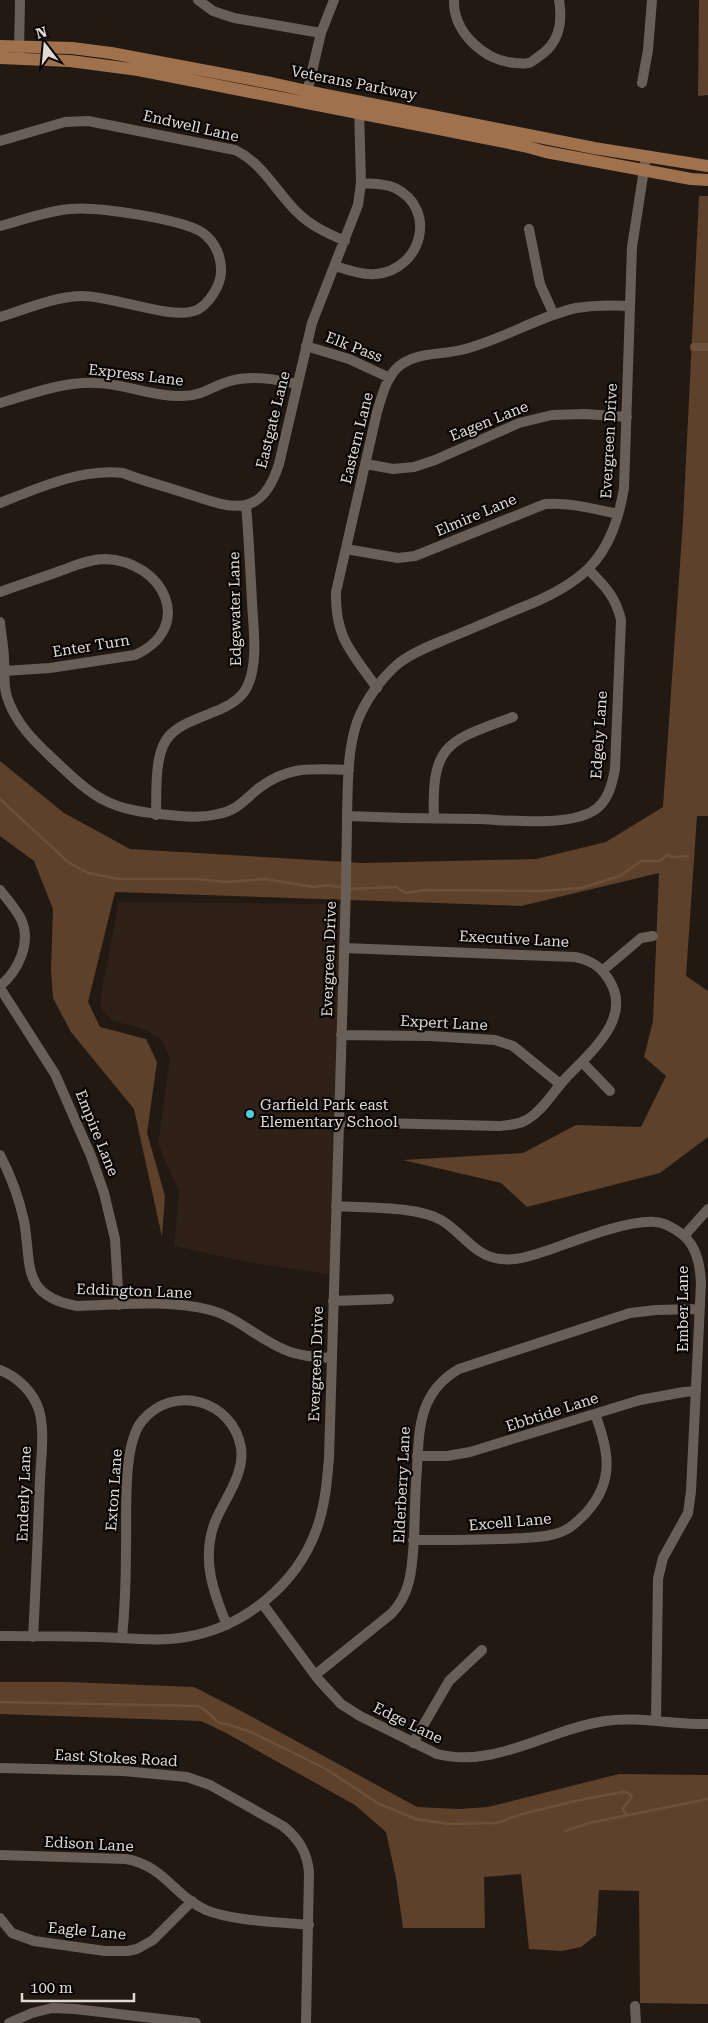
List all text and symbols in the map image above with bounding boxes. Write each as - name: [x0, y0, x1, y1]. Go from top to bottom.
- north arrow: [20, 20, 70, 70]
- text: N: [34, 23, 49, 42]
- street label: Veterans Parkway: [289, 62, 419, 104]
- street label: Endwell Lane: [141, 106, 241, 146]
- street label: Elk Pass: [323, 328, 385, 366]
- street label: Express Lane: [87, 360, 185, 390]
- street label: Eastgate Lane: [252, 369, 294, 471]
- street label: Evergreen Drive: [597, 383, 621, 499]
- street label: Eastern Lane: [337, 390, 377, 486]
- street label: Eagen Lane: [447, 397, 531, 445]
- street label: Elmire Lane: [433, 490, 519, 540]
- street label: Edgewater Lane: [225, 551, 245, 667]
- street label: Enter Turn: [51, 631, 131, 661]
- street label: Edgely Lane: [587, 690, 611, 780]
- street label: Evergreen Drive: [318, 901, 340, 1017]
- street label: Executive Lane: [458, 927, 570, 951]
- street label: Expert Lane: [400, 1012, 488, 1034]
- street label: Empire Lane: [72, 1087, 122, 1179]
- place label: Garfield Park east Elementary School: [260, 1096, 398, 1131]
- marker: Garfield Park east Elementary School: [244, 1108, 256, 1120]
- street label: Ember Lane: [674, 1266, 692, 1352]
- street label: Eddington Lane: [76, 1280, 192, 1302]
- street label: Evergreen Drive: [305, 1306, 327, 1422]
- street label: Ebbtide Lane: [503, 1389, 601, 1435]
- street label: Elderberry Lane: [390, 1426, 414, 1544]
- street label: Enderly Lane: [13, 1446, 35, 1542]
- street label: Exton Lane: [102, 1448, 126, 1532]
- street label: Excell Lane: [468, 1509, 552, 1535]
- street label: Edge Lane: [370, 1698, 446, 1748]
- street label: East Stokes Road: [54, 1746, 178, 1770]
- street label: Edison Lane: [44, 1833, 134, 1855]
- street label: Eagle Lane: [47, 1919, 127, 1943]
- scale bar: [22, 1970, 135, 2002]
- text: 100 m: [30, 1979, 73, 1997]

